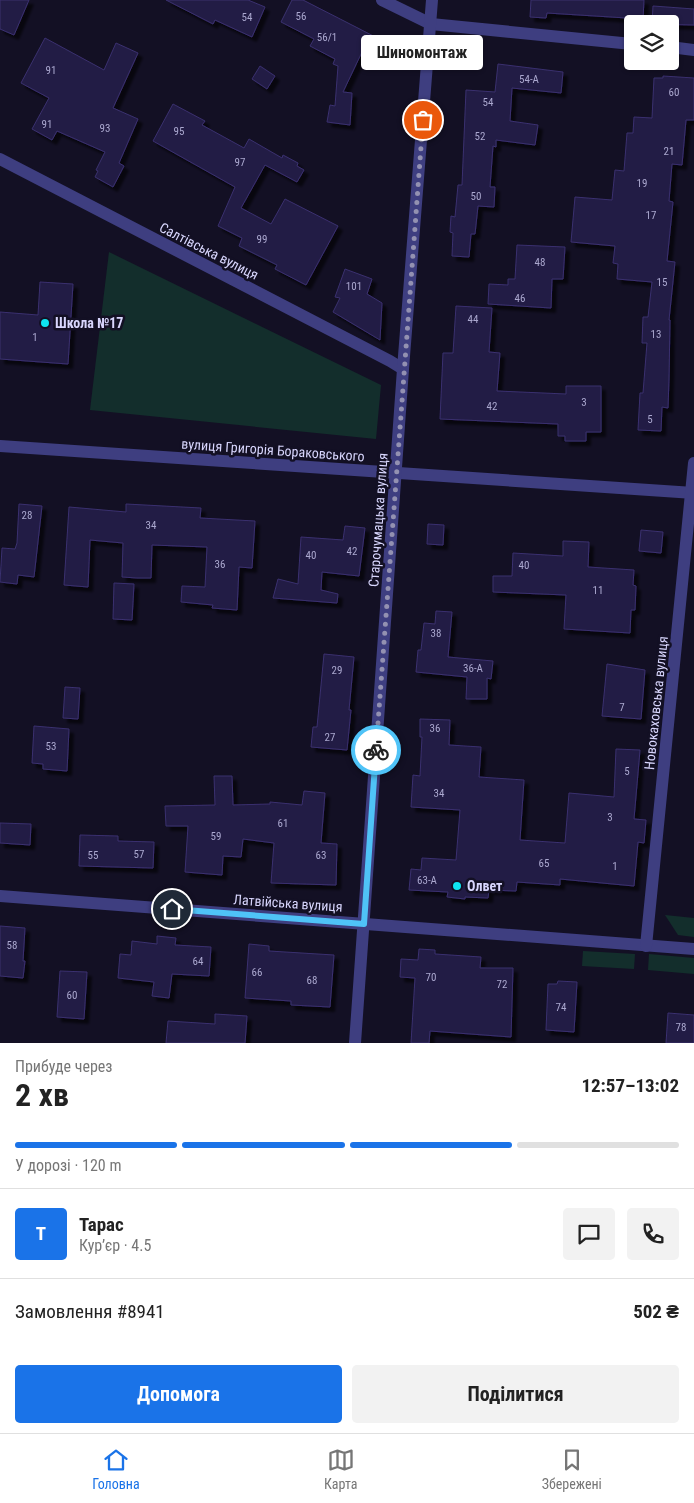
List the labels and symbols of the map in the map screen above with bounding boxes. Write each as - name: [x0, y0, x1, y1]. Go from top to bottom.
- house number: 56: [296, 10, 306, 23]
- house number: 54: [242, 11, 253, 24]
- house number: 56/1: [317, 31, 337, 44]
- callout: Шиномонтаж: [362, 35, 484, 70]
- house number: 91: [46, 64, 56, 77]
- house number: 54-А: [519, 73, 540, 86]
- house number: 60: [669, 86, 679, 99]
- house number: 54: [483, 96, 494, 109]
- pin: [402, 99, 444, 141]
- house number: 91: [42, 118, 52, 131]
- house number: 93: [100, 122, 110, 135]
- house number: 95: [174, 125, 184, 138]
- house number: 52: [475, 130, 485, 143]
- house number: 21: [664, 145, 674, 158]
- house number: 97: [235, 156, 245, 169]
- house number: 19: [637, 177, 647, 190]
- house number: 50: [471, 190, 481, 203]
- house number: 17: [646, 209, 656, 222]
- street label: Салтівська вулиця: [157, 219, 261, 283]
- house number: 99: [257, 233, 267, 246]
- house number: 48: [535, 256, 545, 269]
- house number: 15: [657, 276, 667, 289]
- house number: 101: [346, 280, 362, 293]
- house number: 46: [515, 292, 525, 305]
- house number: 44: [468, 313, 479, 326]
- place label: Школа №17: [55, 315, 123, 331]
- marker: Школа №17: [39, 317, 51, 329]
- house number: 13: [651, 328, 661, 341]
- house number: 1: [32, 331, 38, 344]
- house number: 3: [581, 396, 587, 409]
- house number: 42: [487, 400, 497, 413]
- house number: 5: [647, 413, 653, 426]
- street label: вулиця Григорія Бораковського: [181, 436, 365, 464]
- street label: Старочумацька вулиця: [365, 452, 391, 588]
- house number: 28: [22, 509, 32, 522]
- house number: 34: [146, 519, 157, 532]
- house number: 42: [347, 545, 357, 558]
- house number: 40: [306, 549, 316, 562]
- house number: 36: [215, 558, 225, 571]
- house number: 40: [519, 559, 529, 572]
- house number: 11: [593, 584, 603, 597]
- house number: 38: [431, 627, 441, 640]
- street label: Новокаховська вулиця: [641, 635, 671, 771]
- house number: 36-А: [463, 662, 484, 675]
- house number: 29: [332, 664, 342, 677]
- house number: 7: [619, 701, 625, 714]
- house number: 36: [430, 722, 440, 735]
- courier: [351, 725, 401, 775]
- house number: 27: [325, 731, 335, 744]
- house number: 53: [46, 740, 56, 753]
- house number: 5: [624, 765, 630, 778]
- house number: 34: [434, 787, 445, 800]
- house number: 3: [607, 811, 613, 824]
- house number: 61: [278, 817, 288, 830]
- house number: 59: [211, 830, 221, 843]
- house number: 57: [134, 848, 144, 861]
- house number: 55: [88, 849, 98, 862]
- house number: 63: [316, 849, 326, 862]
- house number: 65: [539, 857, 549, 870]
- house number: 1: [612, 860, 618, 873]
- house number: 63-А: [417, 874, 438, 887]
- place label: Олвет: [467, 878, 503, 894]
- marker: Олвет: [451, 880, 463, 892]
- pin: [151, 888, 193, 930]
- street label: Латвійська вулиця: [233, 891, 343, 915]
- house number: 58: [7, 939, 17, 952]
- house number: 64: [193, 955, 204, 968]
- house number: 66: [252, 966, 262, 979]
- house number: 70: [426, 971, 436, 984]
- house number: 68: [307, 974, 317, 987]
- house number: 72: [497, 978, 507, 991]
- house number: 60: [67, 989, 77, 1002]
- house number: 74: [556, 1001, 567, 1014]
- house number: 78: [676, 1021, 686, 1034]

